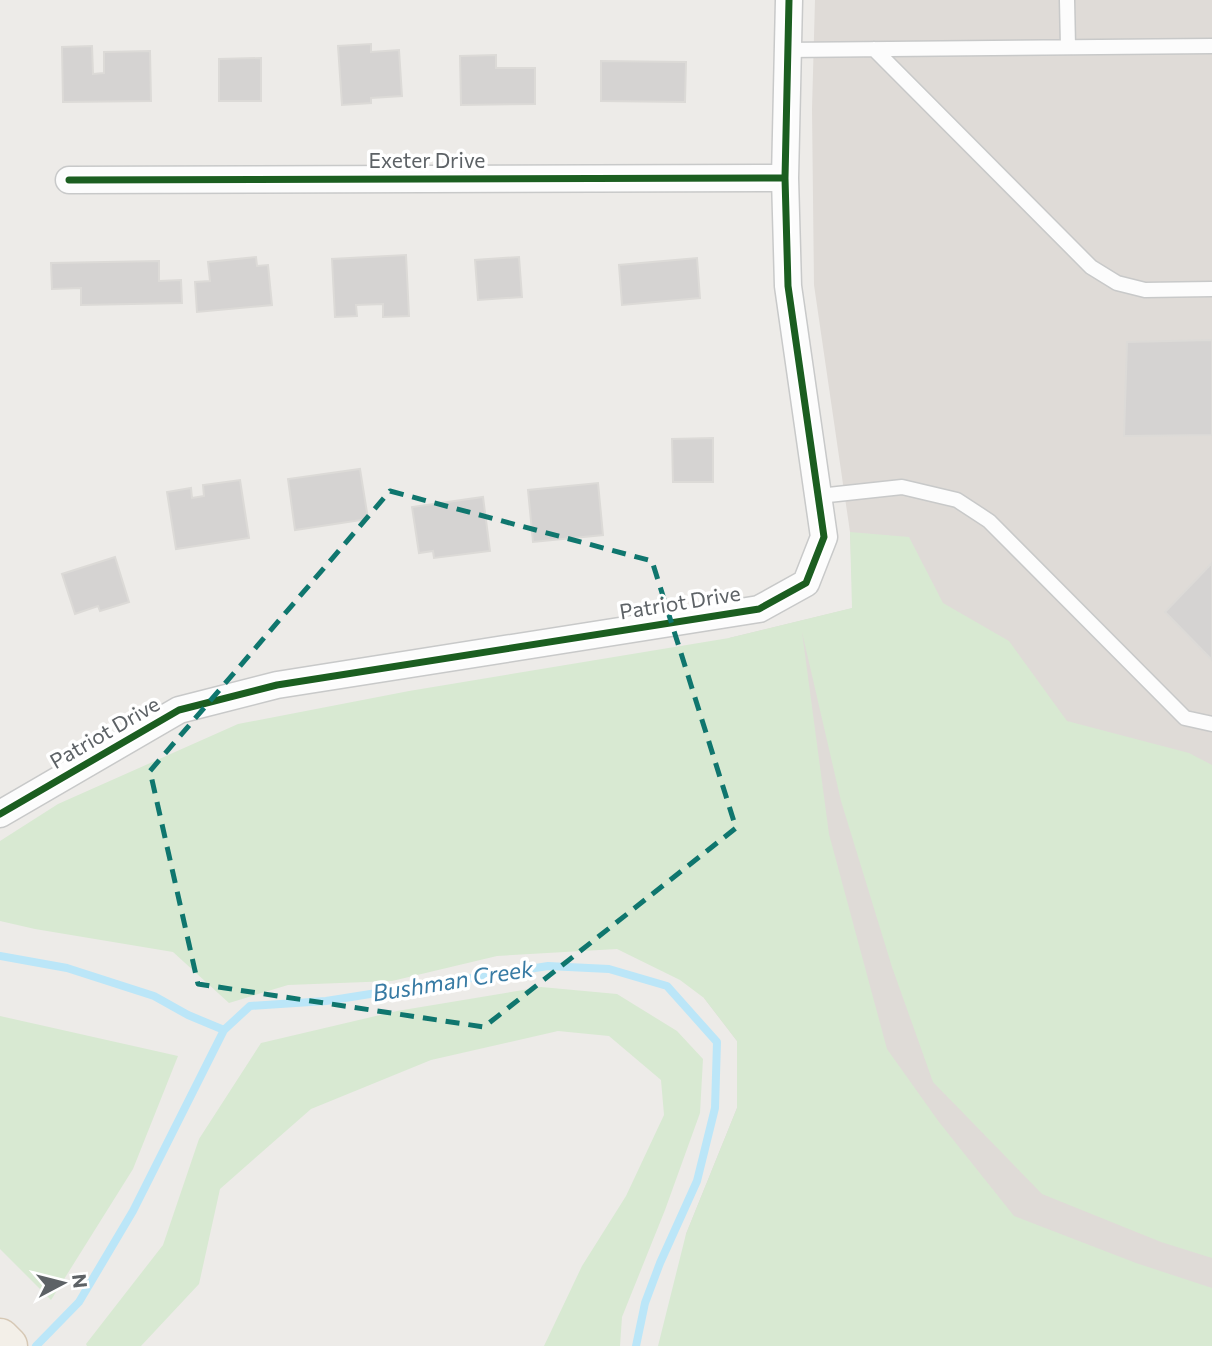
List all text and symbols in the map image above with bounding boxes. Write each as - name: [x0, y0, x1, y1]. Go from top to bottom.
- street label: Exeter Drive: [369, 147, 485, 172]
- street label: Patriot Drive: [617, 580, 742, 623]
- street label: Patriot Drive: [45, 690, 163, 773]
- water label: Bushman Creek: [371, 953, 536, 1007]
- north arrow: [28, 1248, 98, 1318]
- text: N: [68, 1272, 93, 1289]

